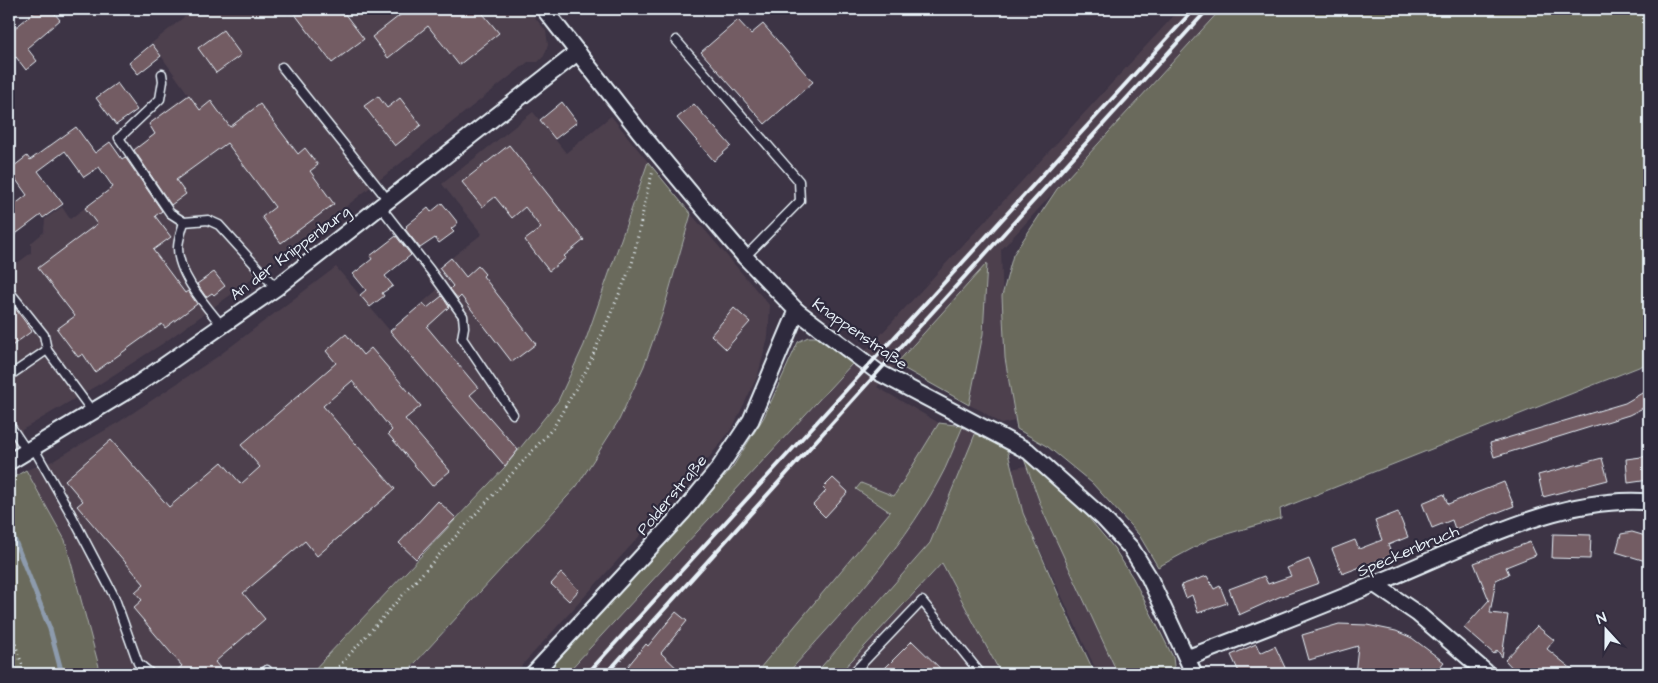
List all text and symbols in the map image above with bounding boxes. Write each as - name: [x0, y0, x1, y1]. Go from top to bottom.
- street label: An der Knippenburg: [225, 200, 355, 306]
- street label: Knappenstraße: [808, 293, 912, 375]
- street label: Polderstraße: [632, 450, 712, 540]
- street label: Speckenbruch: [1354, 520, 1462, 582]
- north arrow: [1580, 606, 1630, 656]
- text: N: [1594, 608, 1610, 630]

